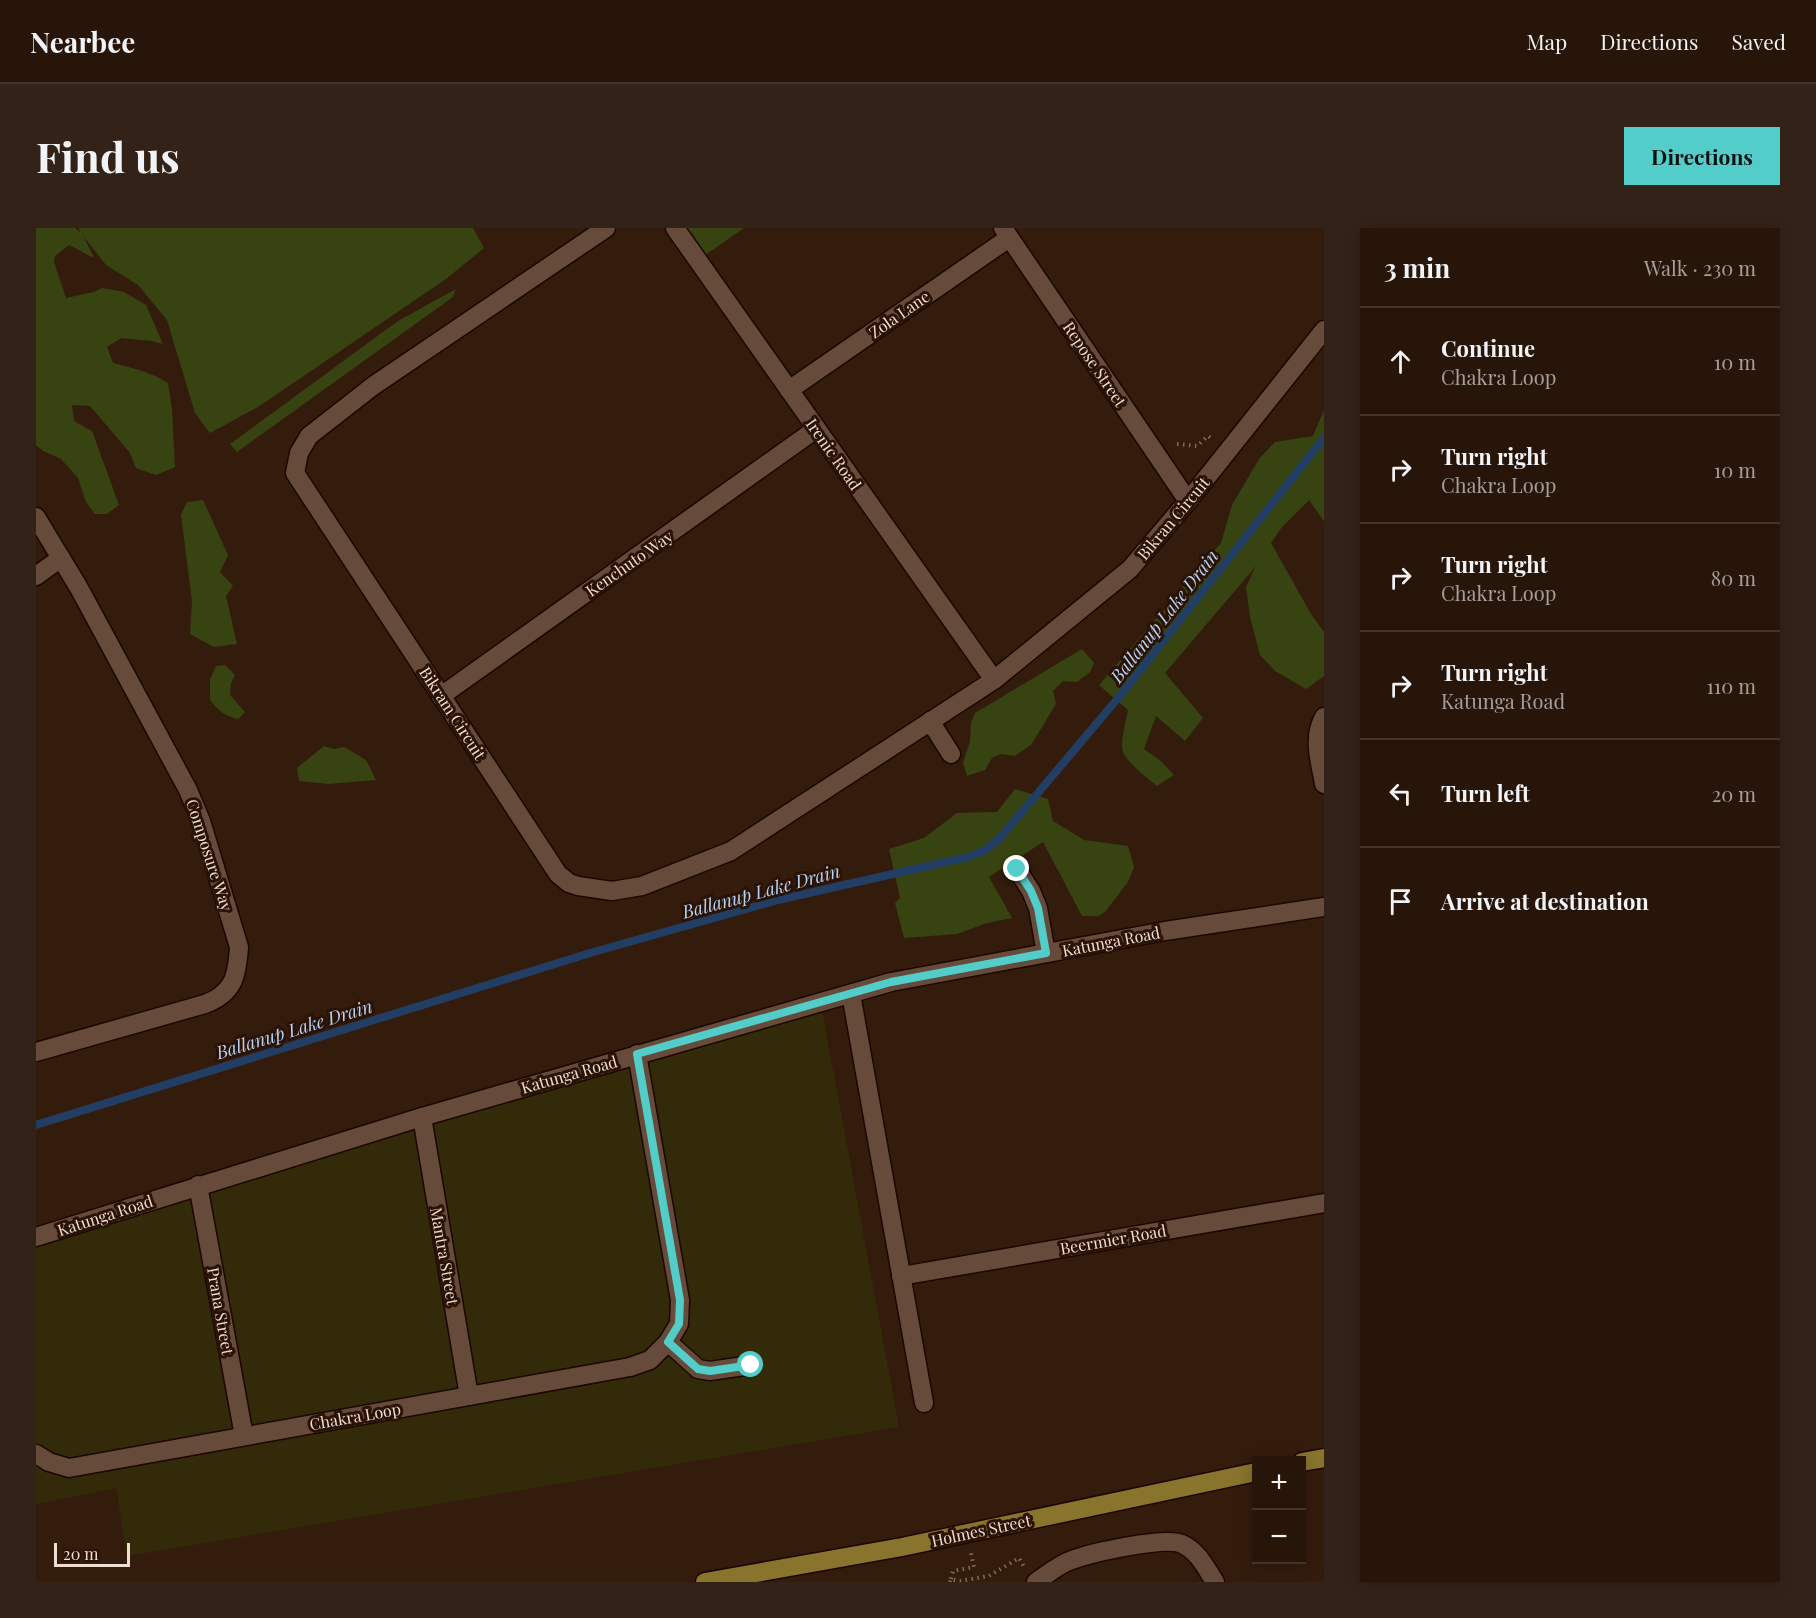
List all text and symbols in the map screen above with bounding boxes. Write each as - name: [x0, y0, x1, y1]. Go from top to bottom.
- text: Nearbee: [30, 23, 135, 60]
- text: Map: [1526, 27, 1567, 55]
- text: Directions: [1600, 27, 1698, 55]
- text: Saved: [1731, 27, 1786, 55]
- button: Directions: [1624, 127, 1780, 185]
- text: Find us: [36, 128, 180, 184]
- text: 3 min: [1384, 250, 1450, 285]
- text: Walk · 230 m: [1644, 254, 1756, 281]
- street label: Zola Lane: [865, 285, 933, 343]
- street label: Repose Street: [1059, 317, 1131, 411]
- text: Continue: [1441, 333, 1535, 363]
- icon: ahead: [1384, 345, 1417, 378]
- text: 10 m: [1714, 348, 1756, 375]
- text: Chakra Loop: [1441, 363, 1556, 390]
- street label: Irenic Road: [802, 414, 866, 494]
- text: Turn right: [1441, 441, 1547, 471]
- icon: right: [1384, 453, 1417, 486]
- text: 10 m: [1714, 456, 1756, 483]
- text: Chakra Loop: [1441, 471, 1556, 498]
- street label: Bikran Circuit: [1132, 472, 1214, 564]
- street label: Kenchuto Way: [581, 525, 677, 601]
- water label: Ballanup Lake Drain: [1104, 545, 1223, 688]
- text: Turn right: [1441, 549, 1547, 579]
- icon: right: [1384, 561, 1417, 594]
- text: 80 m: [1711, 564, 1756, 591]
- text: Chakra Loop: [1441, 579, 1556, 606]
- text: Turn right: [1441, 657, 1547, 687]
- street label: Bikram Circuit: [415, 663, 491, 764]
- icon: right: [1384, 669, 1417, 702]
- text: 110 m: [1706, 672, 1756, 699]
- text: Katunga Road: [1441, 687, 1565, 714]
- icon: left: [1384, 777, 1417, 810]
- text: Turn left: [1441, 778, 1530, 808]
- text: 20 m: [1712, 780, 1756, 807]
- street label: Composure Way: [182, 796, 238, 914]
- route end: [1003, 855, 1029, 881]
- water label: Ballanup Lake Drain: [678, 858, 843, 924]
- icon: arrive: [1384, 885, 1417, 918]
- text: Arrive at destination: [1441, 886, 1649, 916]
- street label: Katunga Road: [1060, 921, 1162, 961]
- water label: Ballanup Lake Drain: [212, 994, 375, 1065]
- street label: Katunga Road: [518, 1050, 620, 1098]
- street label: Katunga Road: [55, 1190, 155, 1240]
- street label: Mantra Street: [426, 1205, 464, 1307]
- street label: Beermier Road: [1058, 1219, 1168, 1259]
- street label: Prana Street: [203, 1265, 239, 1357]
- route start: [737, 1351, 763, 1377]
- street label: Chakra Loop: [308, 1398, 402, 1434]
- map controls: [1252, 1456, 1306, 1564]
- button: +: [1252, 1456, 1306, 1510]
- street label: Holmes Street: [929, 1509, 1033, 1551]
- button: −: [1252, 1510, 1306, 1564]
- scale bar: [54, 1540, 130, 1568]
- text: 20 m: [63, 1543, 98, 1564]

